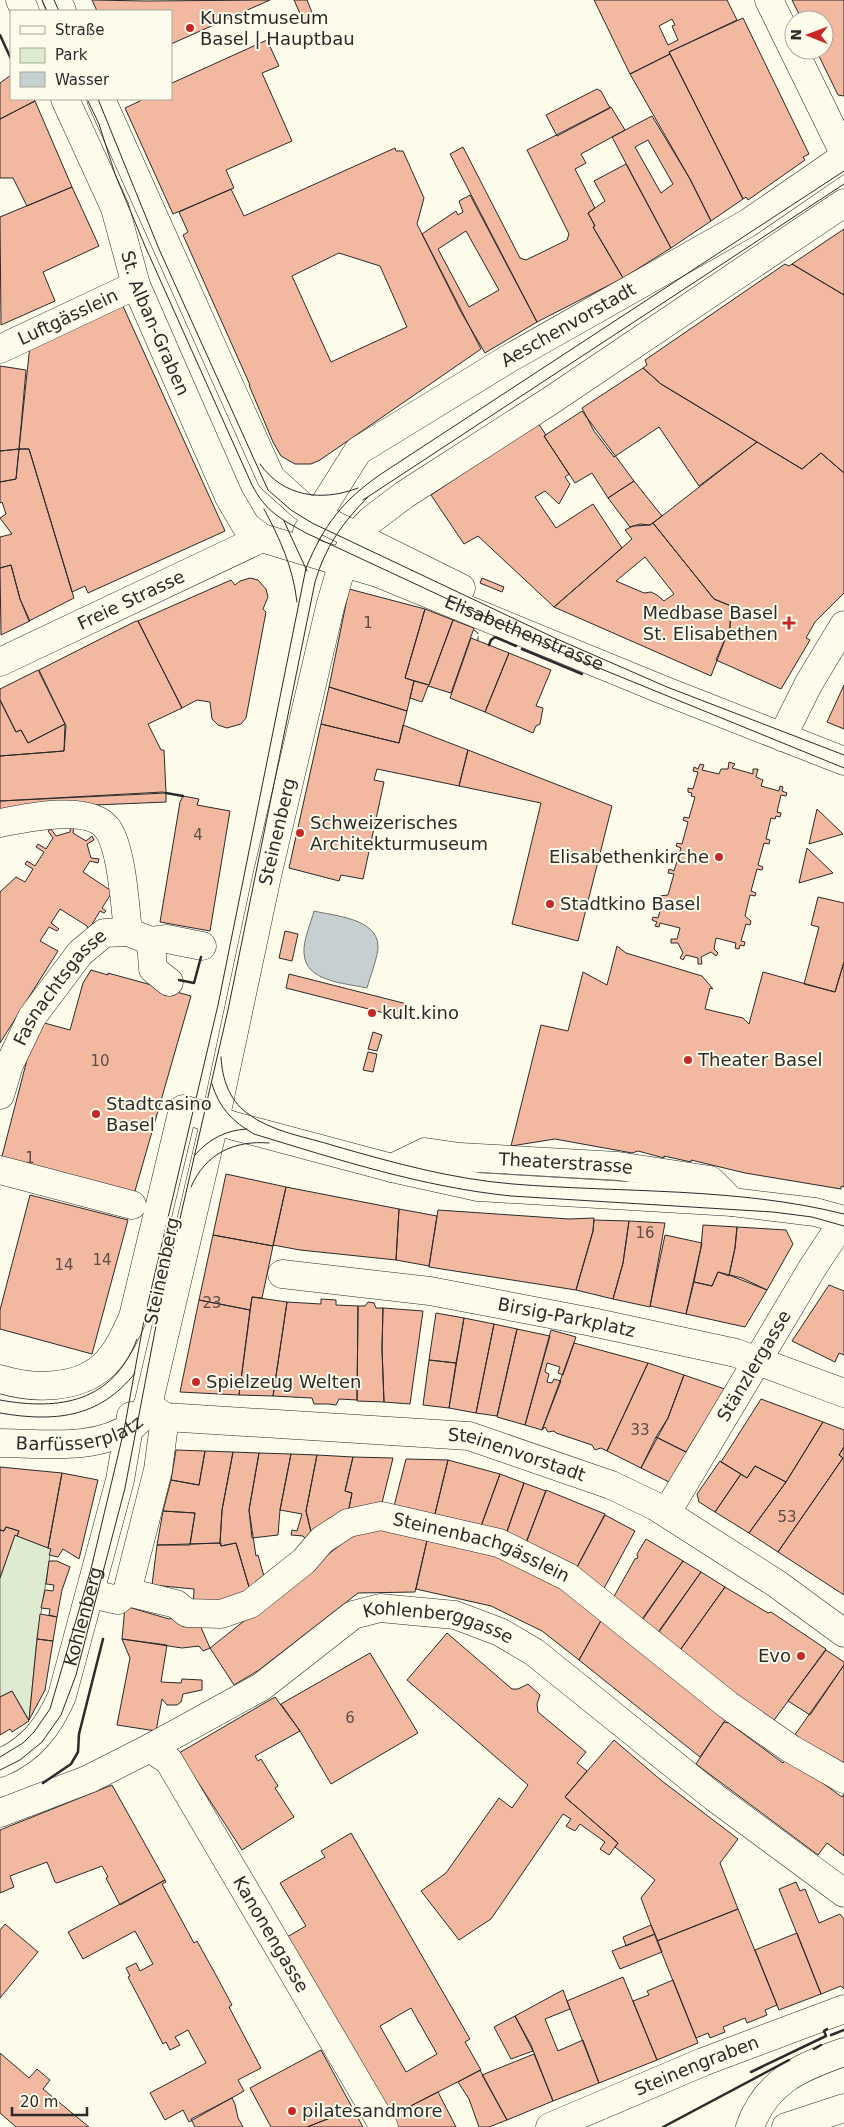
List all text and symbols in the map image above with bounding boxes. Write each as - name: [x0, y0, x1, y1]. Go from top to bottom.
- place label: Kunstmuseum Basel | Hauptbau: [200, 7, 355, 49]
- legend: [10, 10, 172, 100]
- north arrow: [784, 10, 834, 60]
- text: Straße: [55, 21, 104, 39]
- marker: Kunstmuseum Basel | Hauptbau: [184, 22, 196, 34]
- text: N: [788, 29, 804, 41]
- text: Park: [55, 46, 88, 64]
- text: Wasser: [55, 71, 110, 89]
- street label: St. Alban-Graben: [117, 248, 194, 399]
- street label: Aeschenvorstadt: [497, 278, 639, 371]
- street label: Luftgässlein: [14, 284, 121, 349]
- street label: Freie Strasse: [74, 565, 188, 634]
- street label: Elisabethenstrasse: [442, 591, 607, 675]
- place label: Medbase Basel St. Elisabethen: [643, 602, 778, 644]
- house number: 1: [363, 614, 373, 632]
- marker: Medbase Basel St. Elisabethen: [782, 616, 796, 630]
- street label: Steinenberg: [254, 776, 300, 887]
- place label: Schweizerisches Architekturmuseum: [310, 812, 488, 854]
- house number: 4: [193, 826, 203, 844]
- marker: Schweizerisches Architekturmuseum: [294, 827, 306, 839]
- place label: Elisabethenkirche: [549, 846, 709, 867]
- marker: Elisabethenkirche: [713, 851, 725, 863]
- place label: Stadtkino Basel: [560, 893, 700, 914]
- marker: Stadtkino Basel: [544, 898, 556, 910]
- street label: Fasnachtsgasse: [9, 925, 110, 1049]
- place label: kult.kino: [382, 1002, 459, 1023]
- marker: kult.kino: [366, 1007, 378, 1019]
- place label: Theater Basel: [697, 1049, 823, 1070]
- house number: 10: [90, 1052, 110, 1070]
- marker: Theater Basel: [682, 1054, 694, 1066]
- place label: Stadtcasino Basel: [106, 1093, 212, 1135]
- marker: Stadtcasino Basel: [90, 1108, 102, 1120]
- street label: Theaterstrasse: [497, 1148, 635, 1178]
- house number: 1: [25, 1149, 35, 1167]
- street label: Steinenberg: [140, 1215, 183, 1327]
- house number: 16: [635, 1224, 655, 1242]
- house number: 14: [92, 1251, 112, 1269]
- house number: 14: [54, 1256, 74, 1274]
- street label: Birsig-Parkplatz: [496, 1293, 637, 1341]
- house number: 23: [202, 1294, 222, 1312]
- street label: Stänzlergasse: [712, 1306, 795, 1425]
- place label: Spielzeug Welten: [206, 1371, 361, 1392]
- marker: Spielzeug Welten: [190, 1376, 202, 1388]
- street label: Barfüsserplatz: [15, 1411, 147, 1454]
- house number: 33: [630, 1421, 650, 1439]
- street label: Steinenvorstadt: [447, 1424, 588, 1485]
- street label: Steinenbachgässlein: [391, 1508, 573, 1586]
- house number: 53: [777, 1508, 797, 1526]
- street label: Kohlenberg: [60, 1564, 106, 1668]
- street label: Kohlenberggasse: [361, 1596, 517, 1648]
- place label: Evo: [758, 1645, 791, 1666]
- marker: Evo: [795, 1650, 807, 1662]
- house number: 6: [345, 1709, 355, 1727]
- street label: Kanonengasse: [229, 1872, 314, 1996]
- street label: Steinengraben: [631, 2031, 762, 2100]
- scale bar: [12, 2084, 88, 2116]
- text: 20 m: [20, 2093, 58, 2111]
- place label: pilatesandmore: [302, 2100, 442, 2121]
- marker: pilatesandmore: [286, 2105, 298, 2117]

